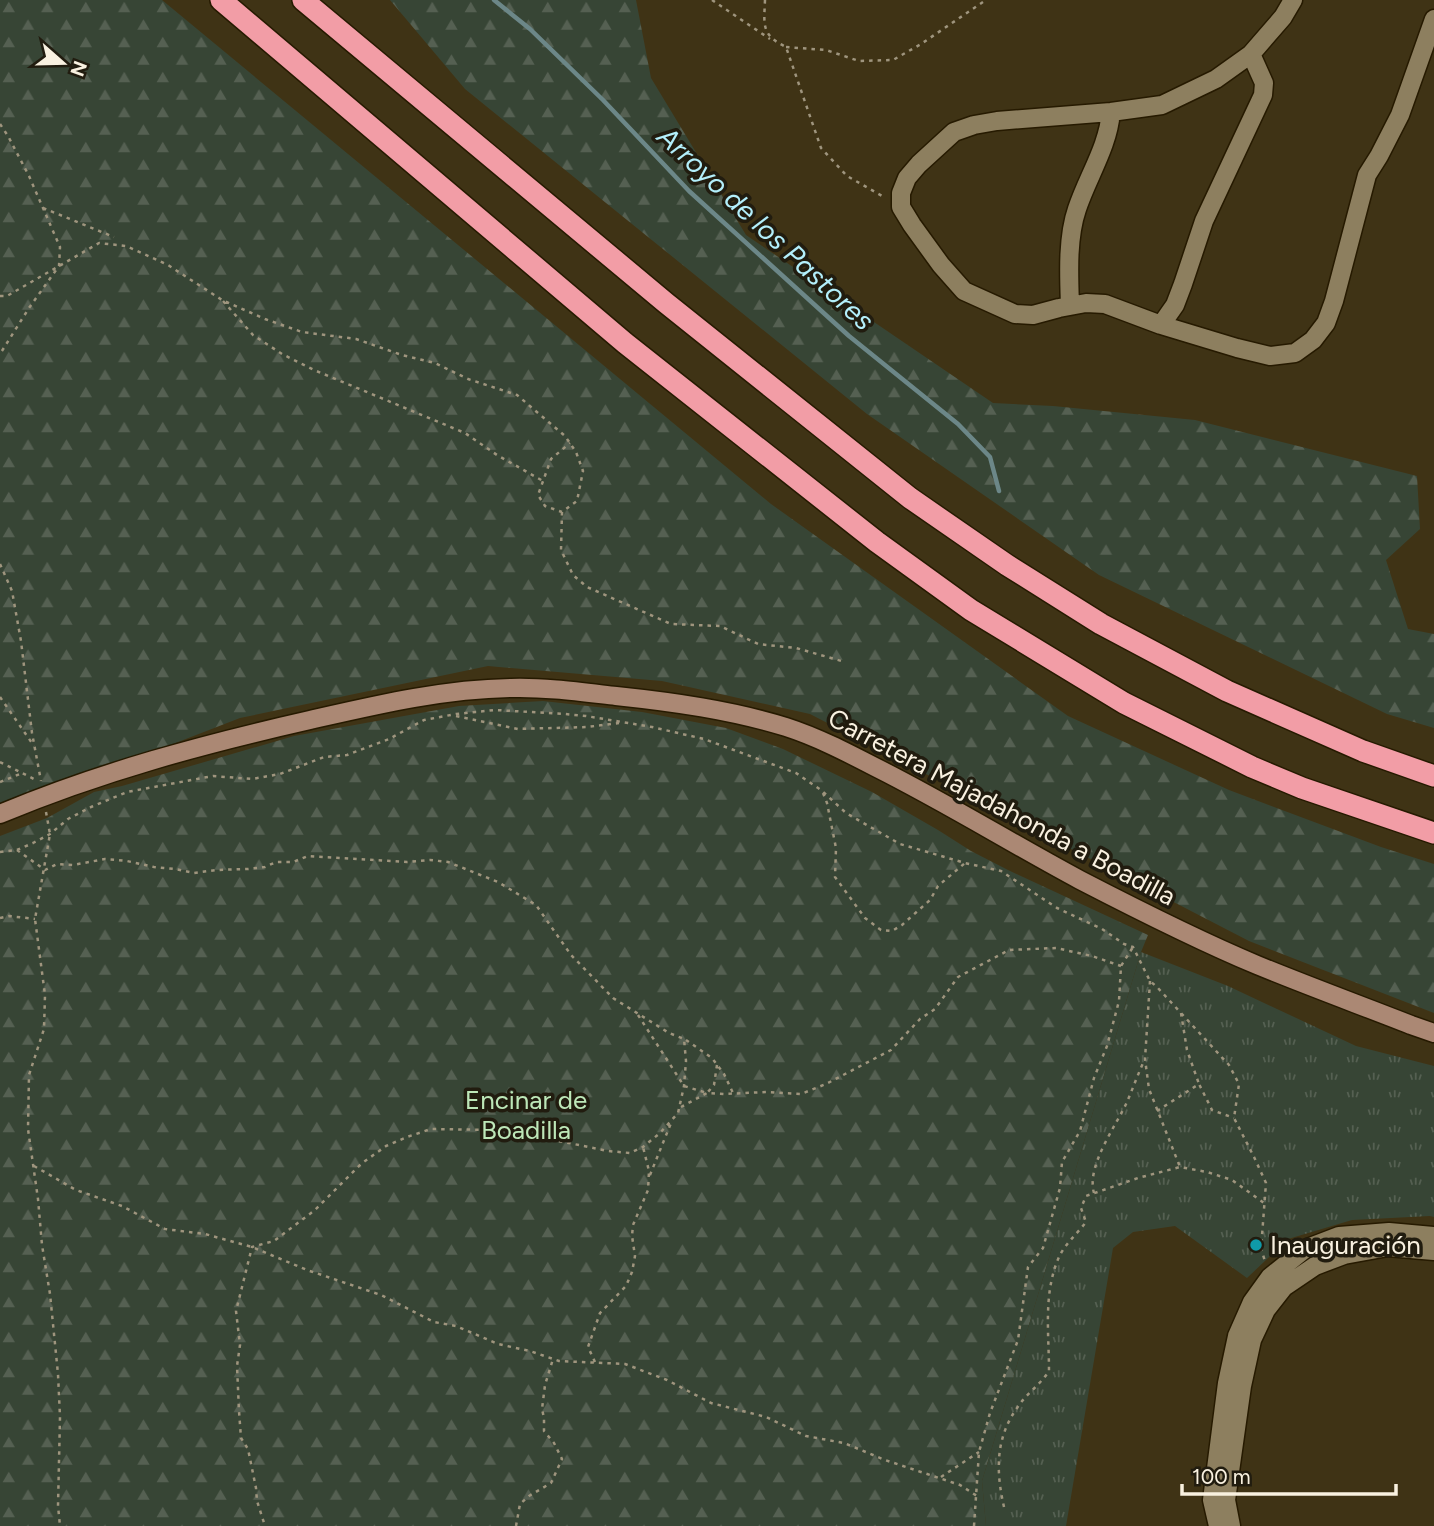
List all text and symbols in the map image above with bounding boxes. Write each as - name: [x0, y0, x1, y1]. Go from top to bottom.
- north arrow: [28, 28, 98, 98]
- text: N: [65, 58, 92, 79]
- water label: Arroyo de los Pastores: [650, 118, 881, 337]
- street label: Carretera Majadahonda a Boadilla: [823, 702, 1181, 912]
- park label: Encinar de Boadilla: [465, 1084, 587, 1146]
- place label: Inauguración: [1270, 1229, 1421, 1261]
- marker: Inauguración: [1248, 1237, 1264, 1253]
- scale bar: [1182, 1452, 1396, 1496]
- text: 100 m: [1192, 1464, 1251, 1489]

